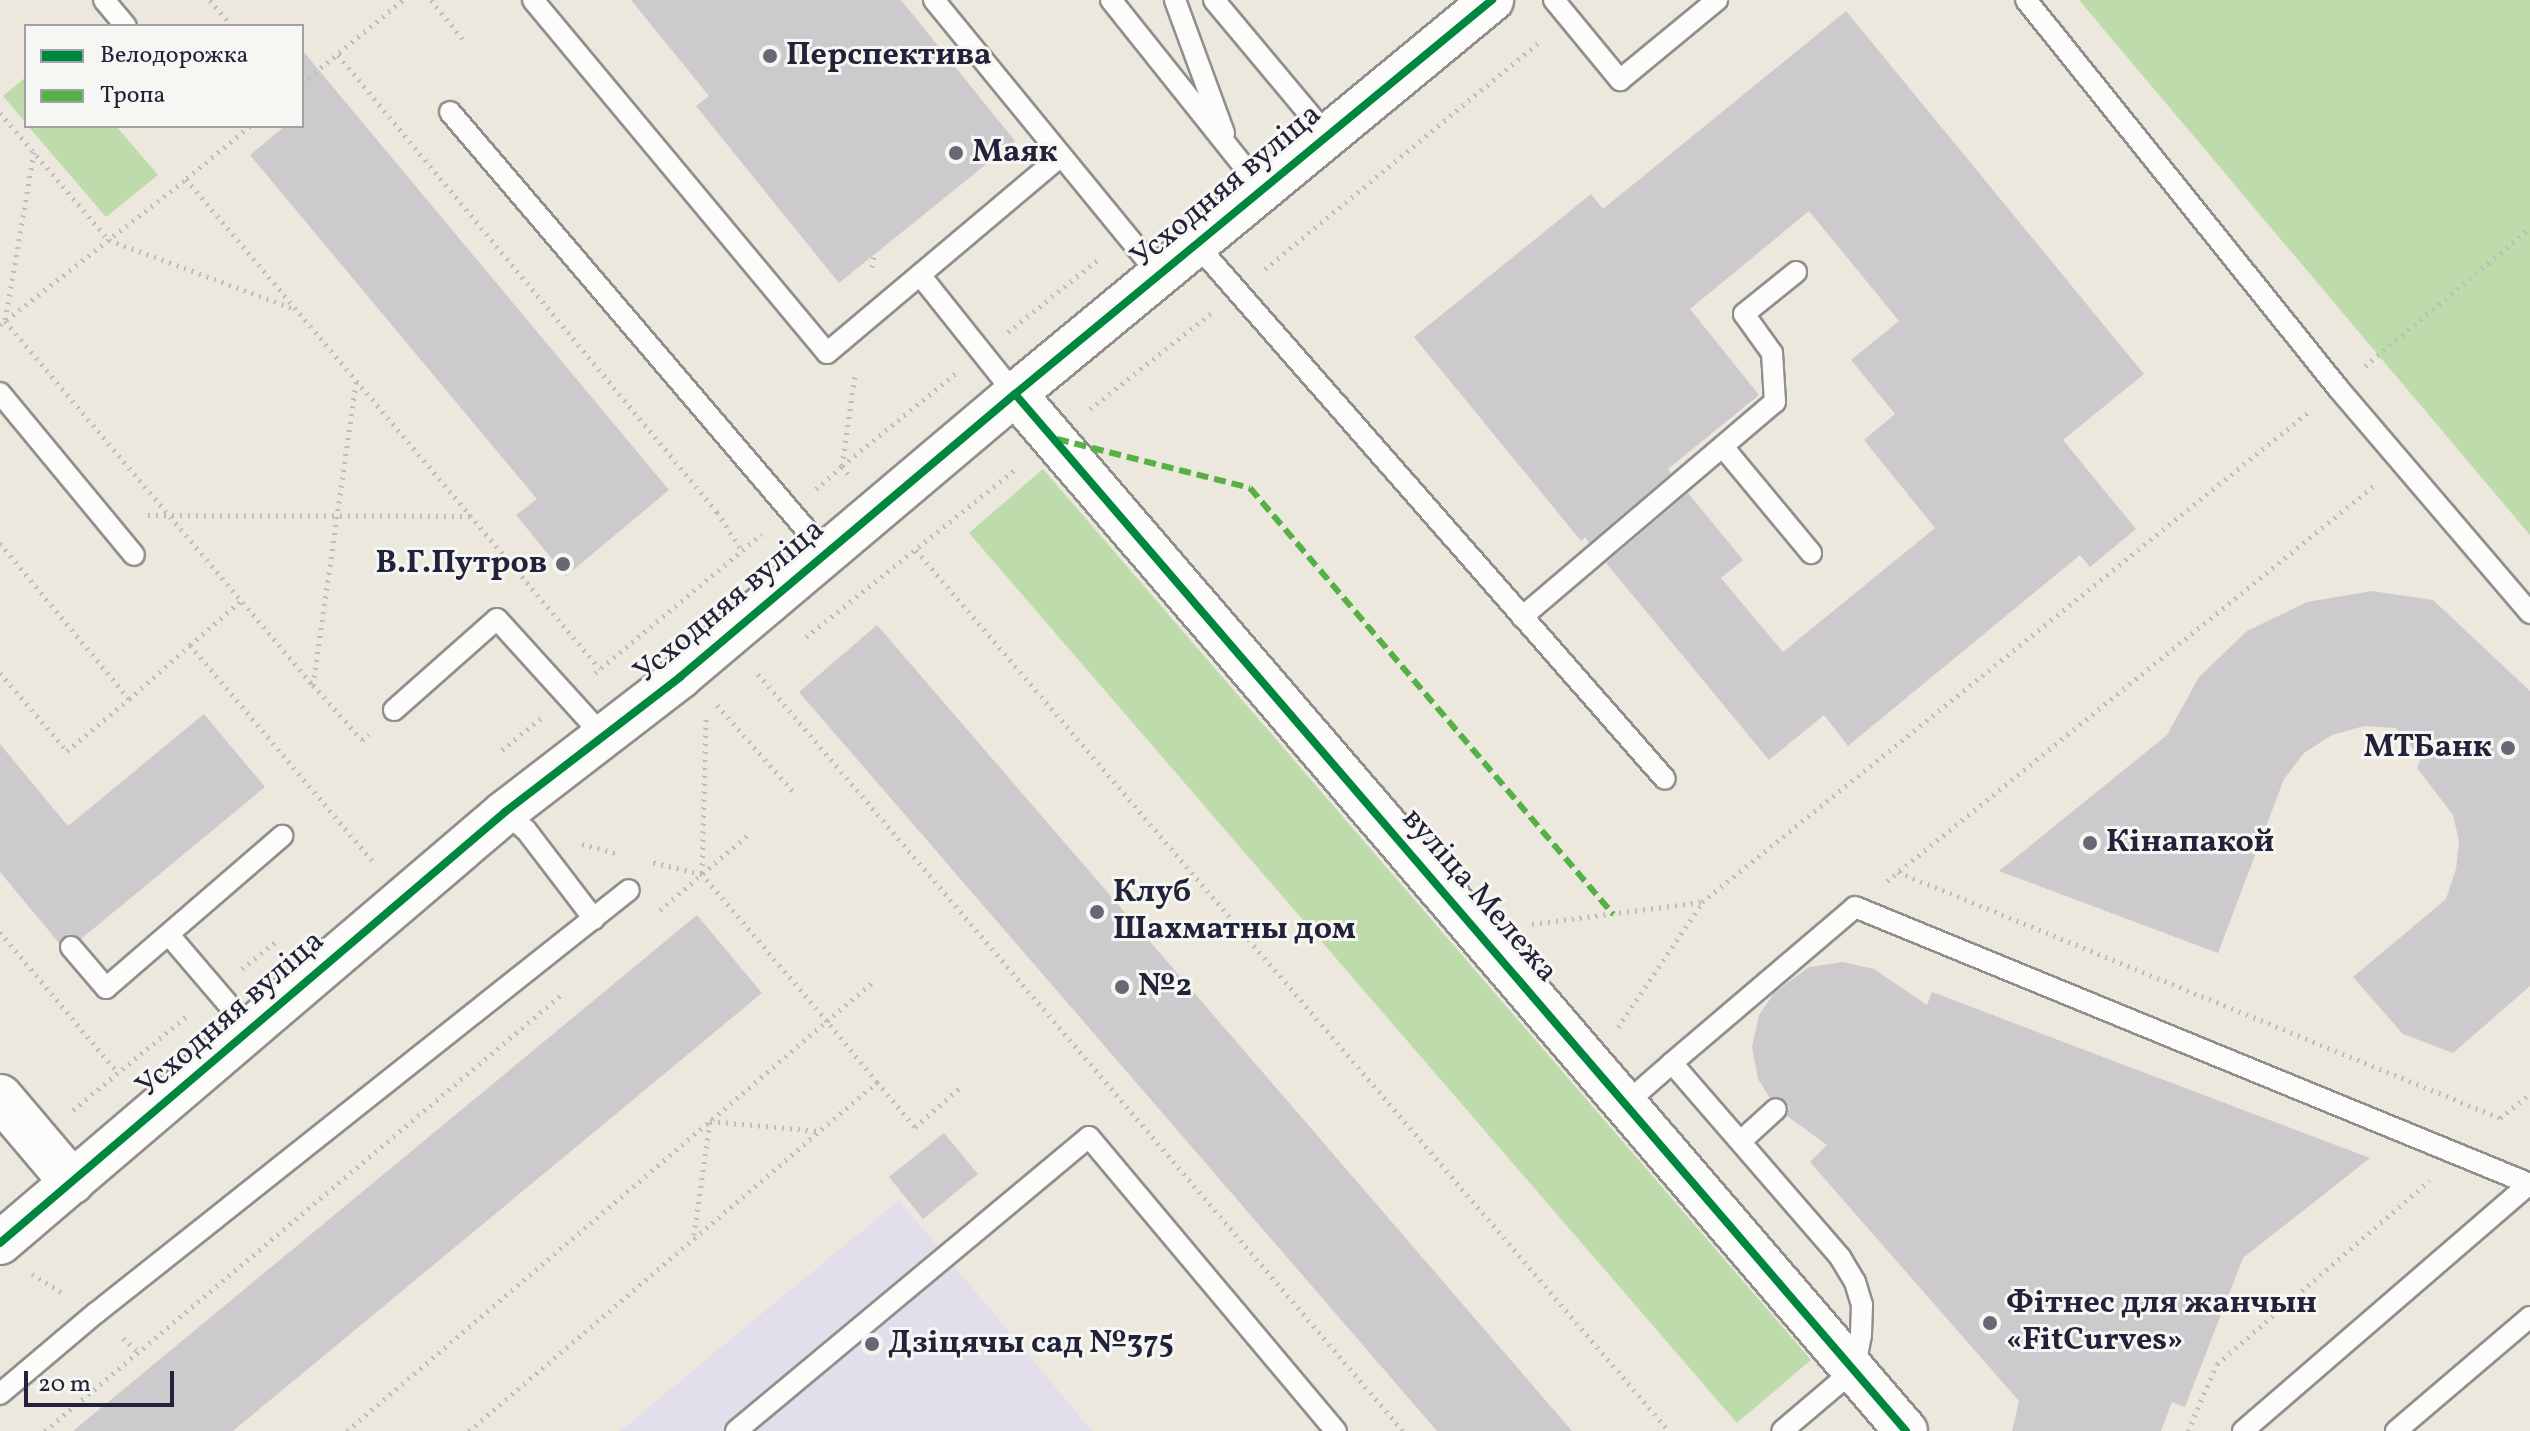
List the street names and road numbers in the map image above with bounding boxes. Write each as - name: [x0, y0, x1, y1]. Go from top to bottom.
- street label: Усходняя вуліца: [1124, 96, 1330, 278]
- street label: Усходняя вуліца: [627, 511, 833, 693]
- street label: вуліца Мележа: [1393, 801, 1565, 991]
- street label: Усходняя вуліца: [129, 923, 333, 1107]

